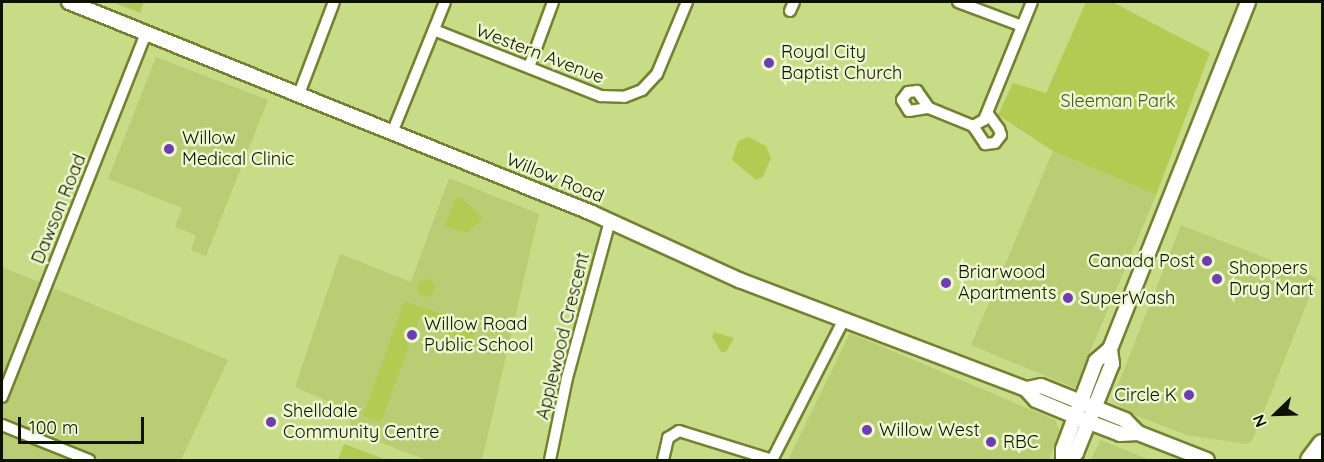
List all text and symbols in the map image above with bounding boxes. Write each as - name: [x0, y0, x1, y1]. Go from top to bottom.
- street label: Western Avenue: [473, 20, 607, 88]
- place label: Royal City Baptist Church: [781, 42, 902, 84]
- marker: Royal City Baptist Church: [762, 56, 776, 70]
- park label: Sleeman Park: [1060, 90, 1176, 112]
- place label: Willow Medical Clinic: [182, 128, 294, 170]
- marker: Willow Medical Clinic: [160, 140, 178, 158]
- street label: Willow Road: [503, 149, 607, 207]
- street label: Dawson Road: [27, 151, 91, 267]
- street label: Applewood Crescent: [532, 250, 594, 422]
- place label: Canada Post: [1088, 250, 1195, 272]
- marker: Canada Post: [1200, 254, 1214, 268]
- place label: Shoppers Drug Mart: [1229, 258, 1314, 300]
- place label: Briarwood Apartments: [958, 262, 1056, 304]
- marker: Shoppers Drug Mart: [1210, 272, 1224, 286]
- marker: Briarwood Apartments: [939, 276, 953, 290]
- place label: SuperWash: [1080, 287, 1175, 309]
- marker: SuperWash: [1061, 291, 1075, 305]
- place label: Willow Road Public School: [424, 314, 534, 356]
- marker: Willow Road Public School: [405, 328, 419, 342]
- place label: Circle K: [1114, 384, 1177, 406]
- north arrow: [1246, 384, 1306, 444]
- marker: Circle K: [1182, 388, 1196, 402]
- place label: Shelldale Community Centre: [283, 401, 439, 444]
- scale bar: [21, 405, 147, 443]
- text: N: [1248, 412, 1271, 430]
- marker: Shelldale Community Centre: [264, 415, 278, 429]
- text: 100 m: [29, 416, 78, 439]
- place label: Willow West: [879, 419, 979, 441]
- marker: Willow West: [860, 423, 874, 437]
- place label: RBC: [1003, 431, 1039, 453]
- marker: RBC: [984, 435, 998, 449]

